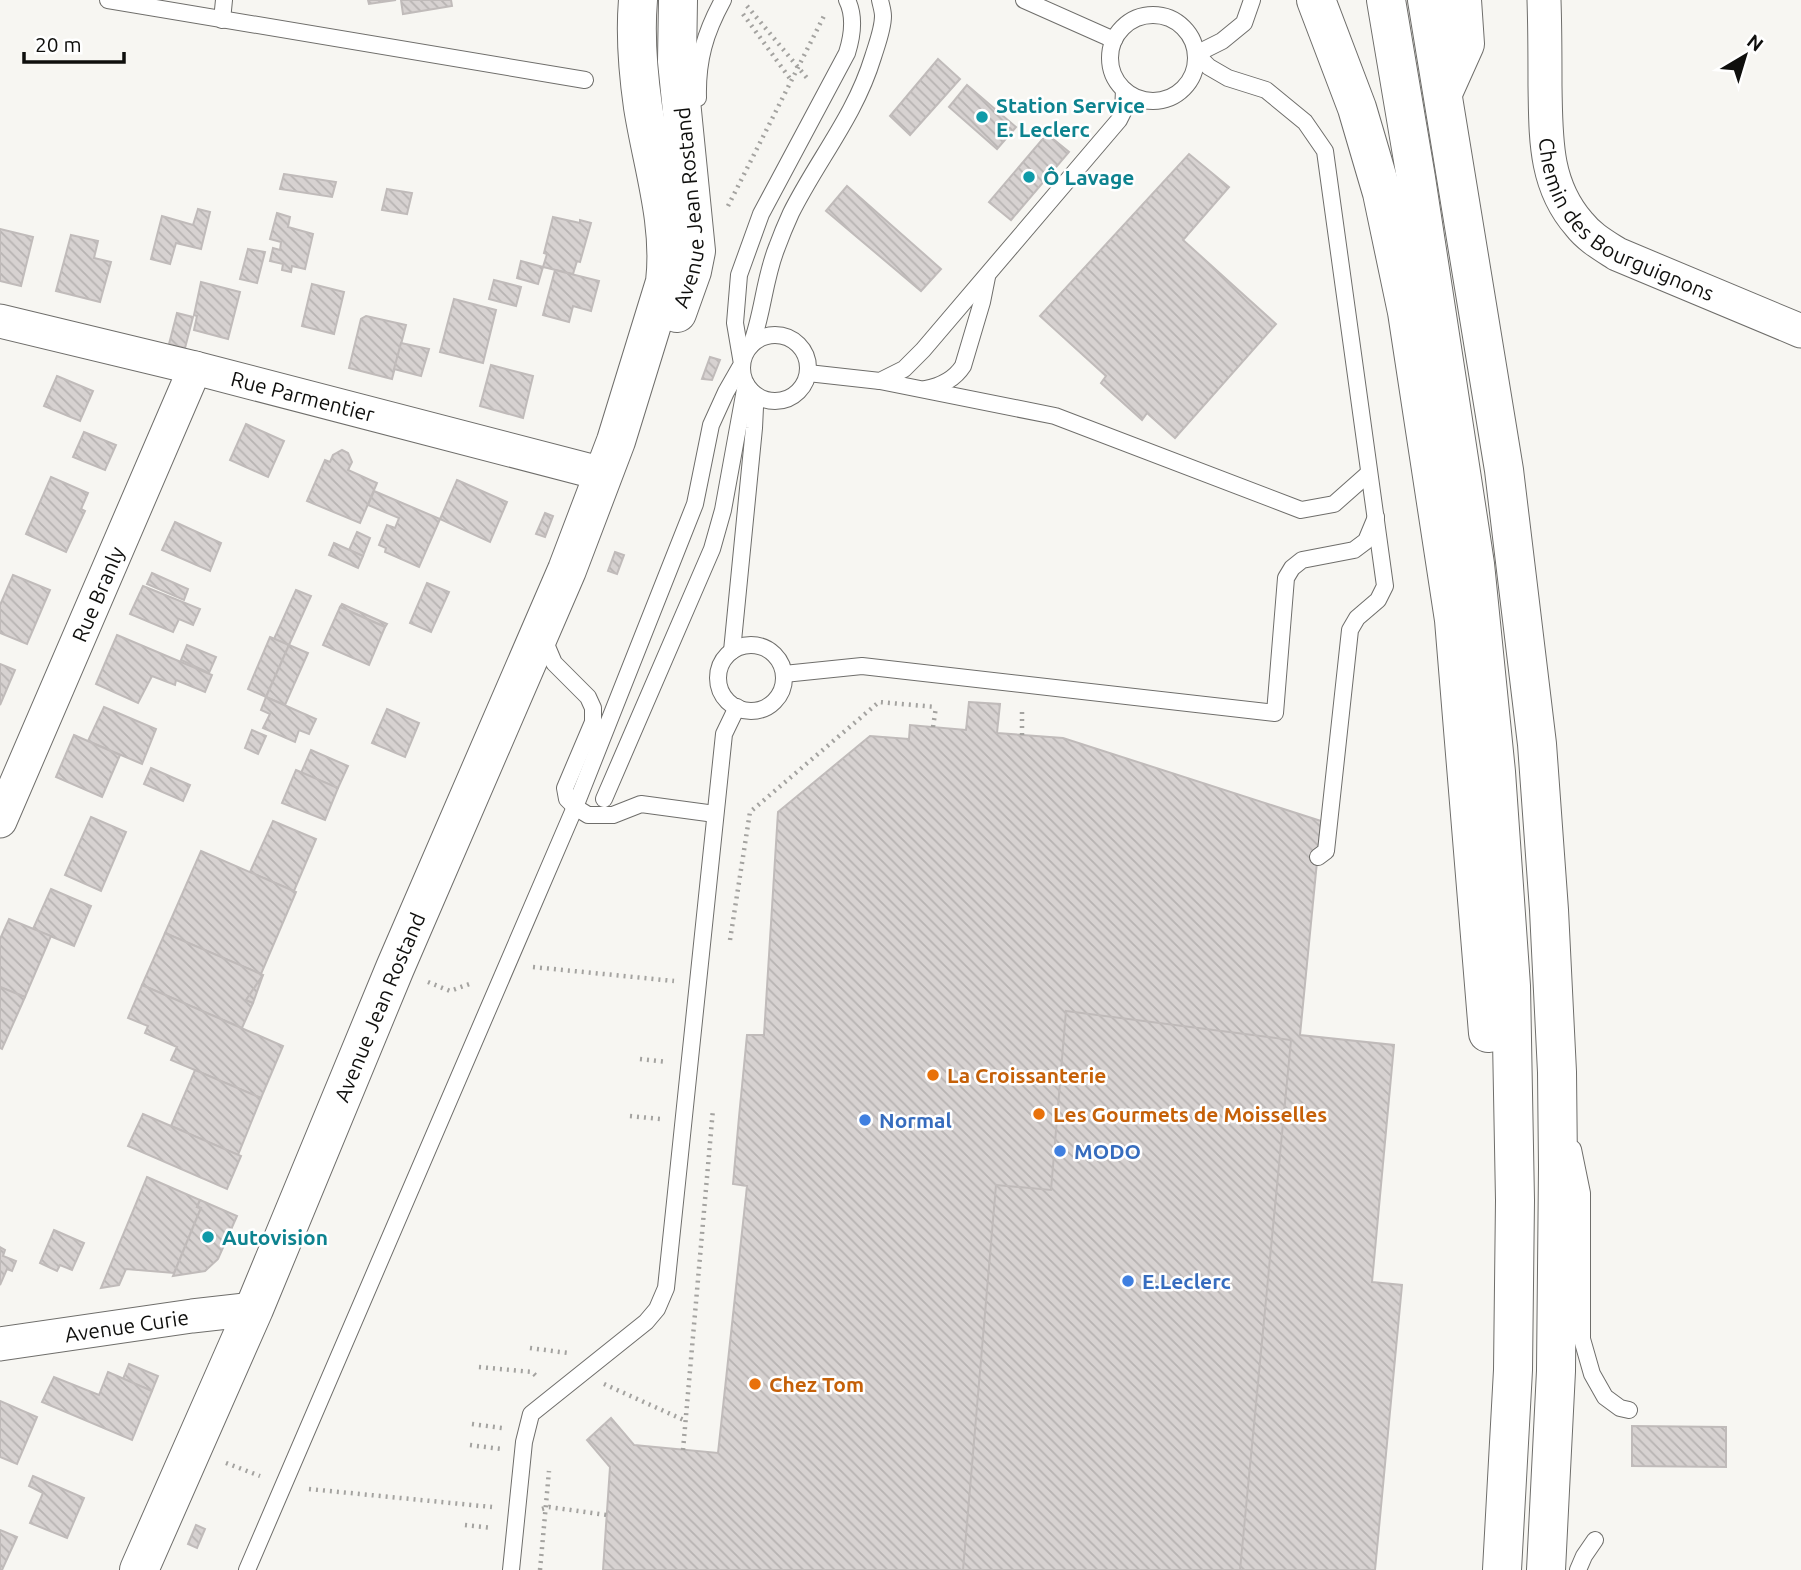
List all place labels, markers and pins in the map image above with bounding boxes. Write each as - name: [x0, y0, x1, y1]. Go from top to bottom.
- place label: Station Service E. Leclerc: [996, 93, 1145, 141]
- marker: Station Service E. Leclerc: [974, 109, 990, 125]
- place label: Ô Lavage: [1043, 165, 1134, 189]
- marker: Ô Lavage: [1021, 169, 1037, 185]
- place label: La Croissanterie: [947, 1063, 1106, 1087]
- marker: La Croissanterie: [925, 1067, 941, 1083]
- place label: Les Gourmets de Moisselles: [1053, 1102, 1327, 1126]
- marker: Les Gourmets de Moisselles: [1031, 1106, 1047, 1122]
- place label: Normal: [879, 1108, 952, 1132]
- marker: Normal: [857, 1112, 873, 1128]
- place label: MODO: [1074, 1139, 1141, 1163]
- marker: MODO: [1052, 1143, 1068, 1159]
- place label: Autovision: [222, 1225, 328, 1249]
- marker: Autovision: [200, 1229, 216, 1245]
- place label: E.Leclerc: [1142, 1269, 1231, 1293]
- marker: E.Leclerc: [1120, 1273, 1136, 1289]
- place label: Chez Tom: [769, 1372, 864, 1396]
- marker: Chez Tom: [747, 1376, 763, 1392]

